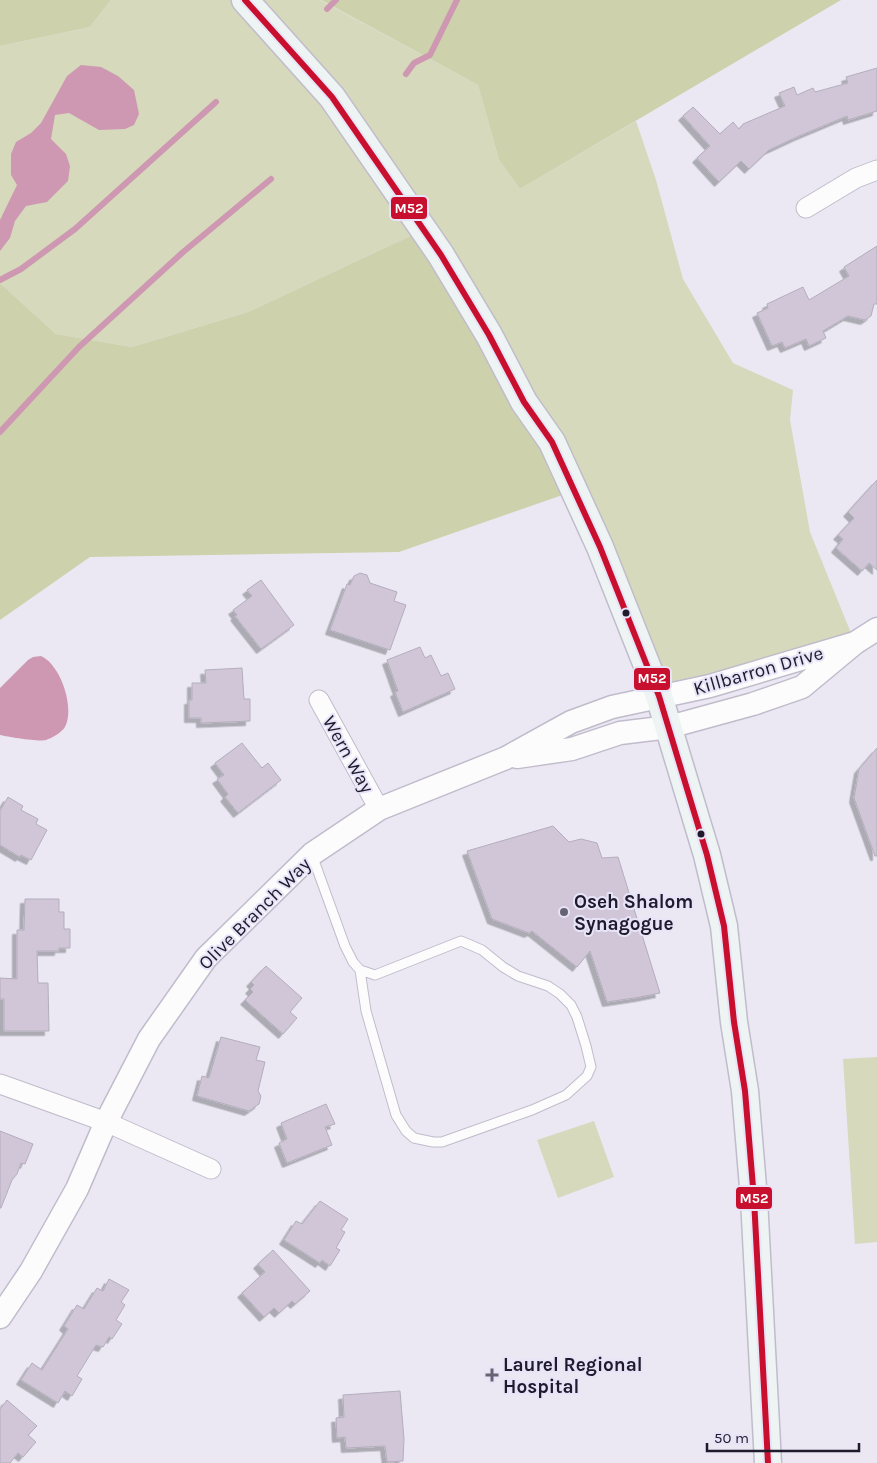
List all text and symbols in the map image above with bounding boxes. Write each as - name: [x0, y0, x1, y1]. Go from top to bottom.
- line badge: M52: [390, 196, 428, 220]
- text: M52: [395, 200, 423, 217]
- unlabelled marker: [621, 608, 631, 618]
- street label: Killbarron Drive: [691, 642, 826, 700]
- line badge: M52: [633, 667, 671, 691]
- text: M52: [638, 670, 666, 687]
- street label: Wern Way: [318, 712, 378, 797]
- unlabelled marker: [696, 829, 706, 839]
- street label: Olive Branch Way: [194, 853, 315, 974]
- place label: Oseh Shalom Synagogue: [574, 891, 693, 935]
- marker: Oseh Shalom Synagogue: [558, 906, 570, 918]
- line badge: M52: [735, 1186, 773, 1210]
- text: M52: [740, 1190, 768, 1207]
- place label: Laurel Regional Hospital: [503, 1354, 643, 1398]
- marker: Laurel Regional Hospital: [485, 1368, 499, 1382]
- scale bar: [707, 1420, 860, 1452]
- text: 50 m: [714, 1429, 749, 1447]

